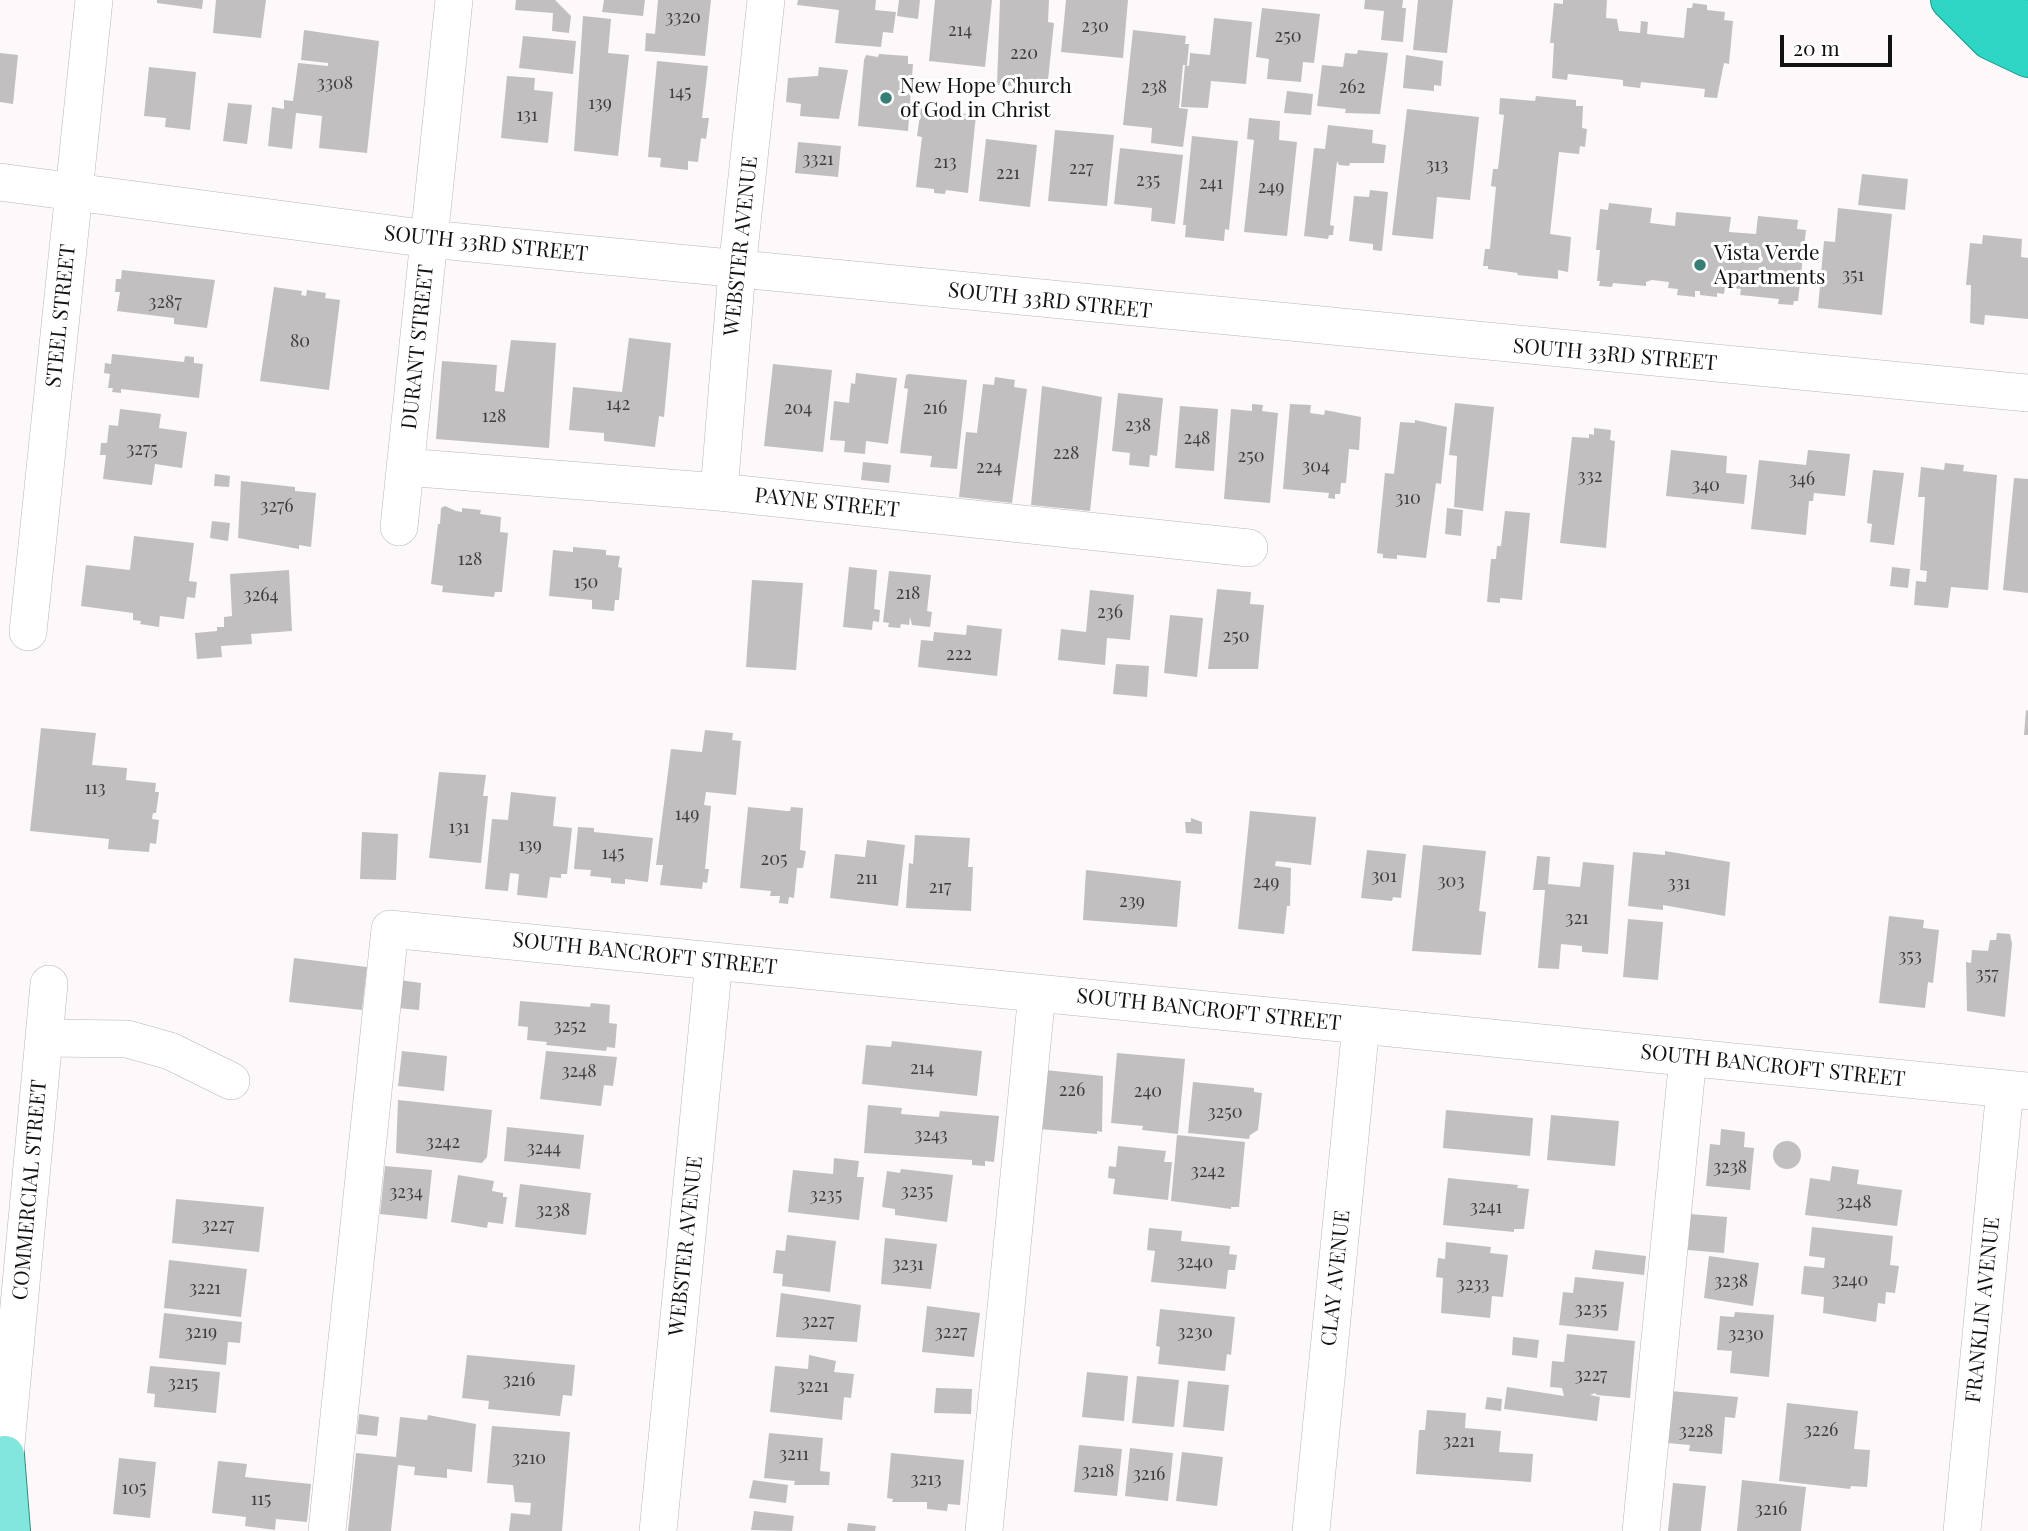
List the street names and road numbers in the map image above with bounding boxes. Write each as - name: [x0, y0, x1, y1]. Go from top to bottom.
- street label: WEBSTER AVENUE: [719, 155, 763, 337]
- street label: SOUTH 33RD STREET: [383, 221, 589, 267]
- street label: STEEL STREET: [41, 243, 81, 389]
- street label: DURANT STREET: [397, 263, 439, 431]
- street label: SOUTH 33RD STREET: [947, 278, 1153, 324]
- street label: SOUTH 33RD STREET: [1512, 334, 1718, 376]
- street label: PAYNE STREET: [753, 483, 901, 523]
- street label: SOUTH BANCROFT STREET: [511, 928, 779, 980]
- street label: SOUTH BANCROFT STREET: [1075, 984, 1343, 1036]
- street label: SOUTH BANCROFT STREET: [1639, 1040, 1907, 1092]
- street label: COMMERCIAL STREET: [8, 1079, 52, 1301]
- street label: WEBSTER AVENUE: [664, 1155, 708, 1337]
- street label: CLAY AVENUE: [1316, 1209, 1356, 1347]
- street label: FRANKLIN AVENUE: [1961, 1216, 2005, 1404]

